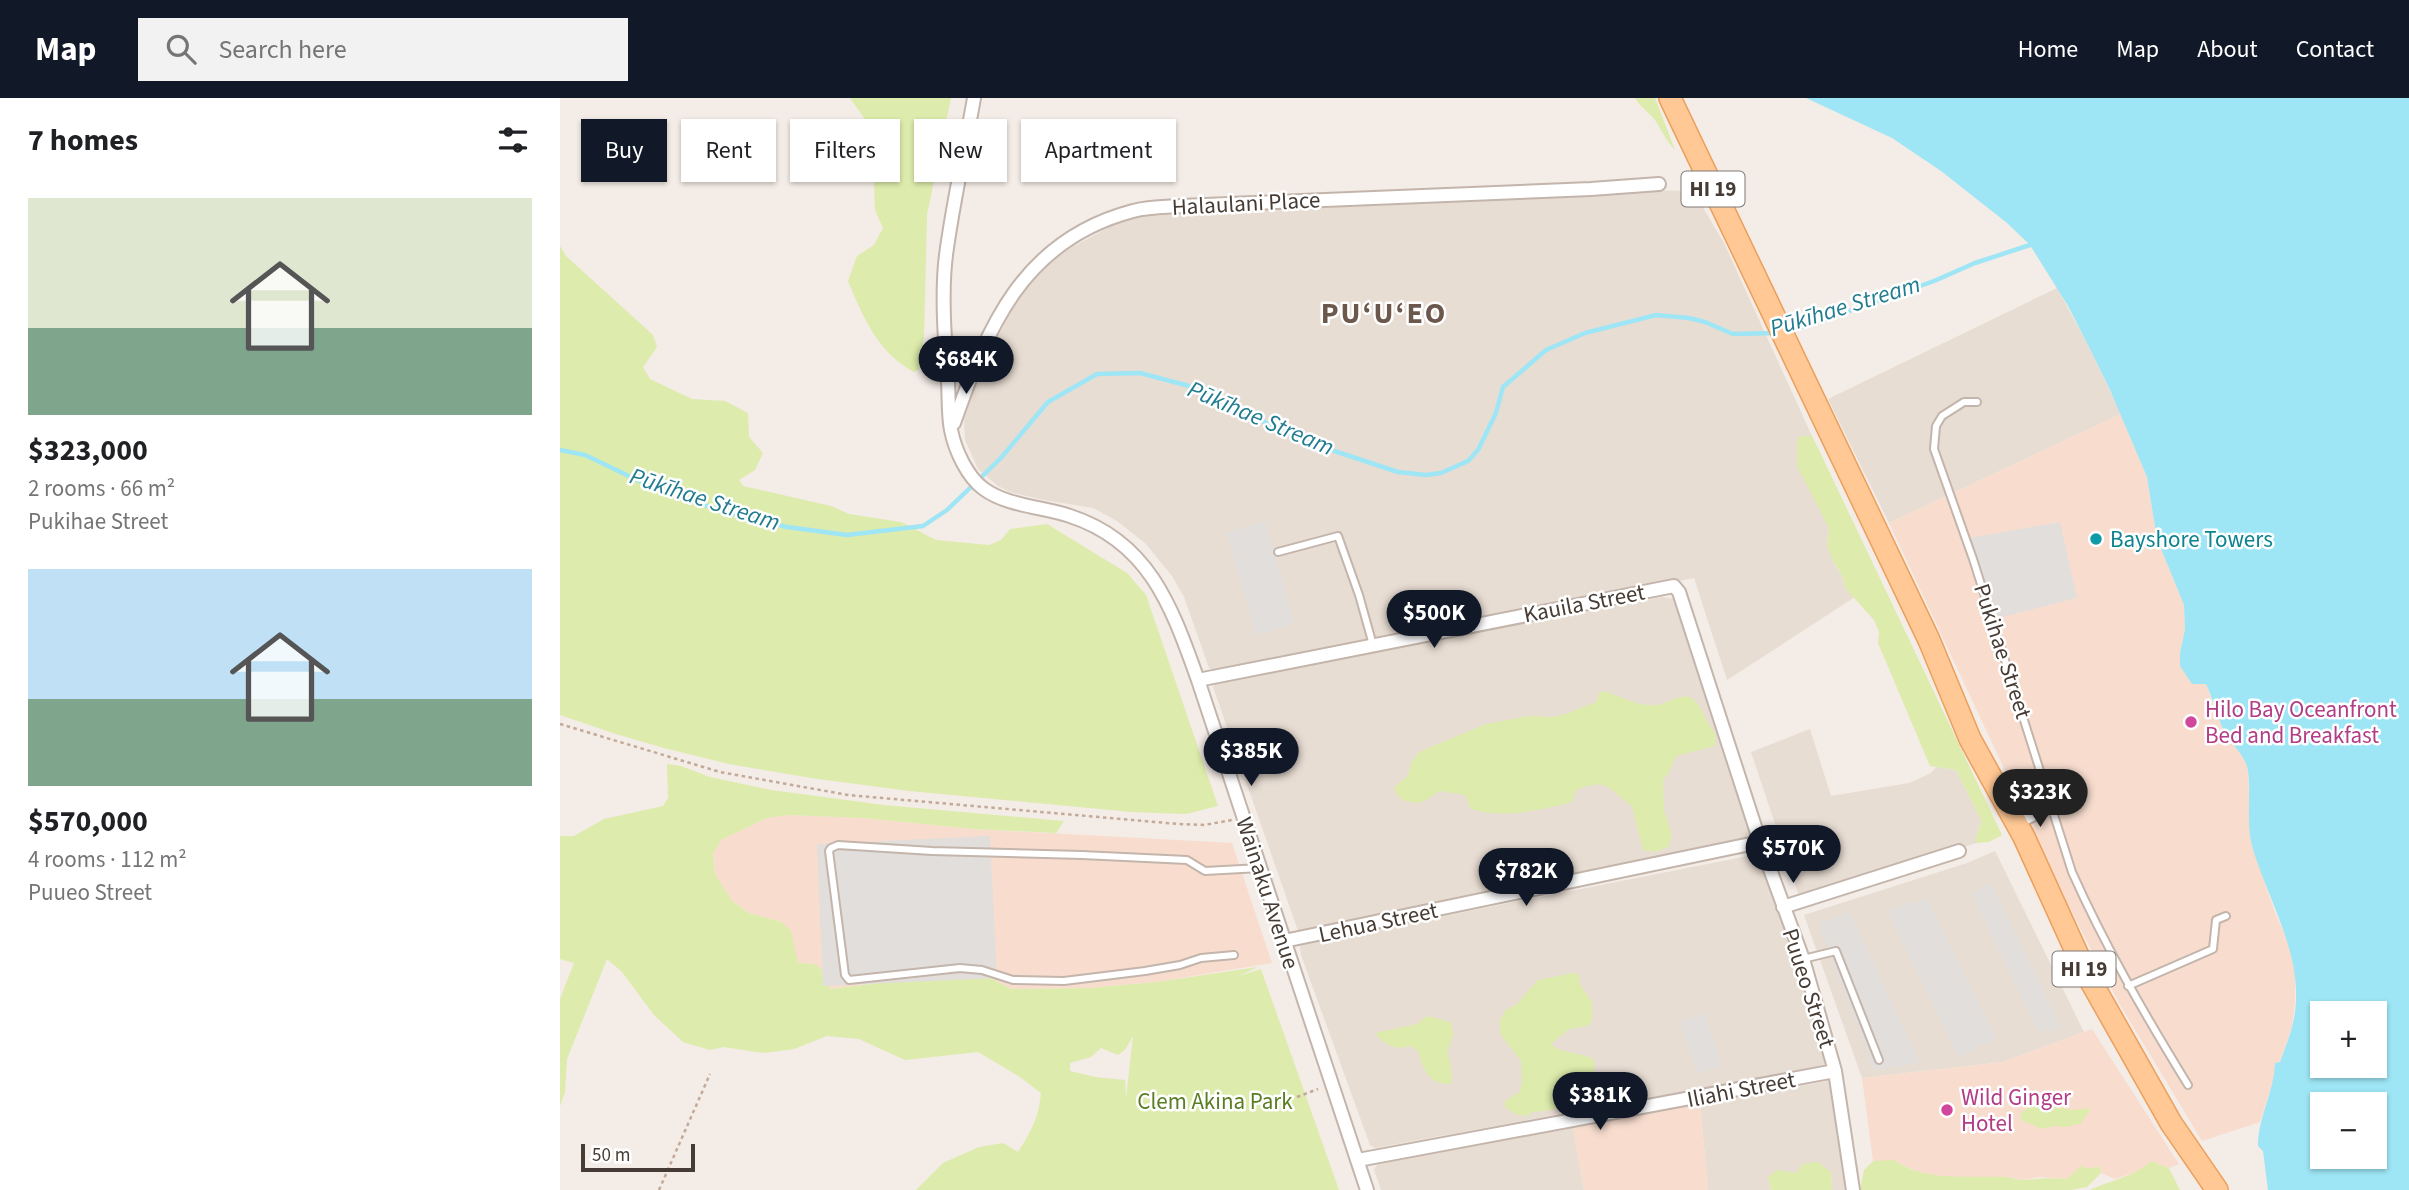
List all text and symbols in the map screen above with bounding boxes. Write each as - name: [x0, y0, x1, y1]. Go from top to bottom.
- search box: [138, 18, 628, 81]
- text: Map: [35, 26, 96, 73]
- icon: search: [162, 30, 200, 68]
- text: Search here: [218, 31, 347, 68]
- text: Home: [2018, 32, 2078, 67]
- text: Map: [2116, 32, 2159, 67]
- text: About: [2197, 32, 2258, 67]
- text: Contact: [2296, 32, 2374, 67]
- text: 7 homes: [28, 119, 138, 162]
- chip: Buy: [581, 119, 667, 182]
- chip: Rent: [681, 119, 776, 182]
- chip: Filters: [790, 119, 900, 182]
- chip: New: [914, 119, 1007, 182]
- chip: Apartment: [1021, 119, 1176, 182]
- icon: filters: [494, 121, 532, 159]
- road number: HI 19: [1682, 172, 1744, 206]
- street label: Halaulani Place: [1171, 183, 1321, 224]
- icon: home: [217, 243, 343, 369]
- water label: Pūkīhae Stream: [1765, 267, 1925, 346]
- district label: PU‘U‘EO: [1321, 292, 1447, 335]
- pin: $684K: [917, 336, 1015, 396]
- text: $684K: [935, 342, 997, 375]
- water label: Pūkīhae Stream: [1182, 372, 1339, 465]
- text: $323,000: [28, 429, 148, 472]
- water label: Pūkīhae Stream: [625, 459, 784, 540]
- text: 2 rooms · 66 m²: [28, 472, 175, 505]
- text: Pukihae Street: [28, 505, 168, 538]
- place label: Bayshore Towers: [2110, 523, 2273, 556]
- marker: Bayshore Towers: [2088, 531, 2104, 547]
- street label: Kauila Street: [1521, 576, 1648, 631]
- street label: Pukihae Street: [1965, 579, 2040, 723]
- pin: $500K: [1385, 590, 1483, 650]
- text: $500K: [1403, 596, 1465, 629]
- icon: home: [217, 614, 343, 740]
- place label: Hilo Bay Oceanfront Bed and Breakfast: [2205, 693, 2397, 752]
- marker: Hilo Bay Oceanfront Bed and Breakfast: [2183, 714, 2199, 730]
- pin: $385K: [1202, 728, 1300, 788]
- text: $385K: [1220, 734, 1282, 767]
- pin: $323K: [1991, 770, 2089, 829]
- text: $323K: [2009, 775, 2071, 808]
- text: $570,000: [28, 800, 148, 843]
- street label: Wainaku Avenue: [1227, 813, 1308, 973]
- pin: $570K: [1744, 826, 1842, 885]
- text: $570K: [1762, 831, 1824, 864]
- text: 4 rooms · 112 m²: [28, 843, 187, 876]
- pin: $782K: [1477, 848, 1575, 908]
- text: $782K: [1495, 854, 1557, 887]
- text: Puueo Street: [28, 876, 152, 909]
- street label: Lehua Street: [1315, 894, 1441, 951]
- street label: Puueo Street: [1774, 924, 1843, 1052]
- road number: HI 19: [2052, 952, 2116, 986]
- map controls: [2310, 1001, 2387, 1169]
- button: +: [2310, 1001, 2387, 1078]
- street label: Iliahi Street: [1684, 1063, 1798, 1116]
- pin: $381K: [1551, 1072, 1649, 1132]
- text: $381K: [1569, 1078, 1631, 1111]
- place label: Wild Ginger Hotel: [1961, 1081, 2072, 1140]
- park label: Clem Akina Park: [1137, 1085, 1293, 1118]
- button: −: [2310, 1092, 2387, 1169]
- marker: Wild Ginger Hotel: [1939, 1102, 1955, 1118]
- scale bar: [581, 1141, 695, 1173]
- text: 50 m: [592, 1142, 630, 1169]

